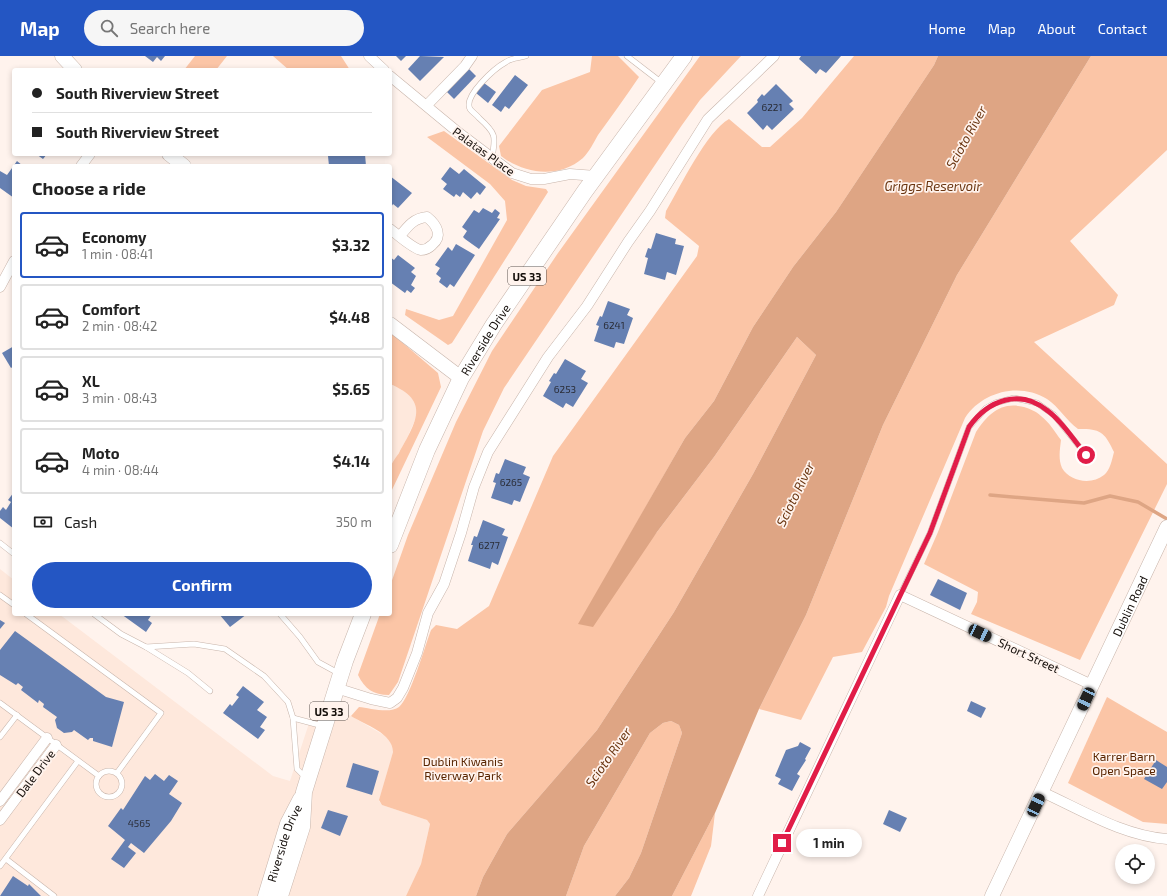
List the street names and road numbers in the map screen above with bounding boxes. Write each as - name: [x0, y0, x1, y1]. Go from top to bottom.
- street label: Palatas Place: [450, 124, 518, 178]
- road number: US 33: [508, 267, 546, 285]
- street label: Riverside Drive: [457, 301, 513, 378]
- street label: Dublin Road: [1109, 573, 1150, 639]
- street label: Short Street: [996, 635, 1062, 675]
- road number: US 33: [310, 702, 348, 720]
- street label: Dale Drive: [13, 747, 57, 799]
- street label: Riverside Drive: [264, 802, 304, 884]

